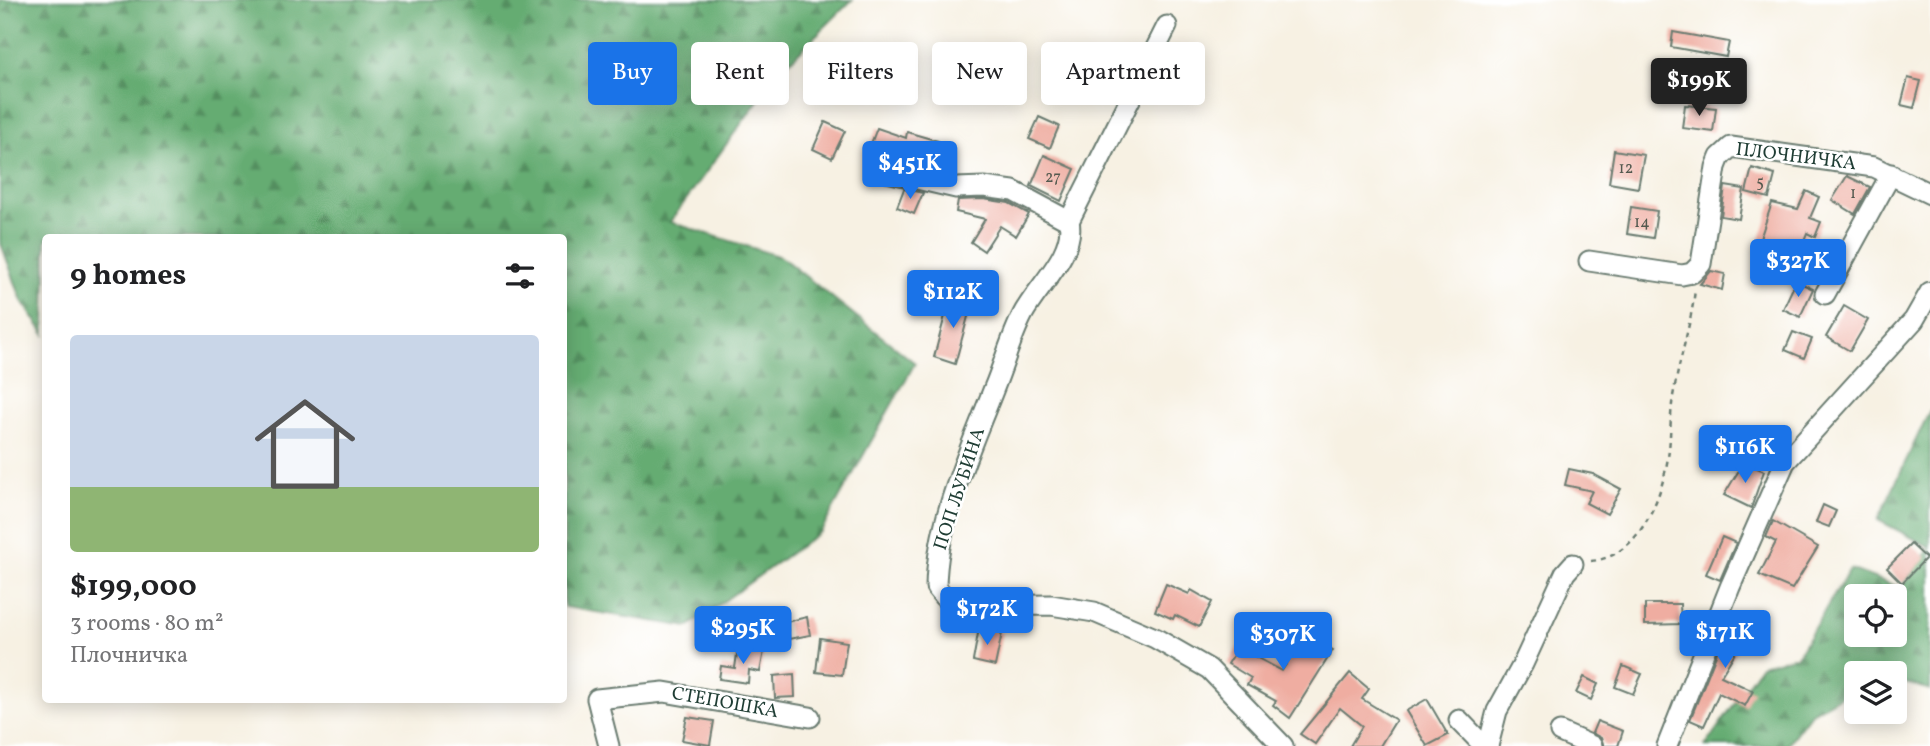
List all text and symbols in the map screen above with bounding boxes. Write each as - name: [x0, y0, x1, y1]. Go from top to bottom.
- chip: Buy: [588, 42, 677, 105]
- chip: Rent: [691, 42, 789, 105]
- chip: Filters: [803, 42, 918, 105]
- chip: New: [932, 42, 1027, 105]
- chip: Apartment: [1041, 42, 1205, 105]
- pin: $199K: [1650, 58, 1748, 118]
- text: $199K: [1667, 65, 1731, 97]
- street label: ПЛОЧНИЧКА: [1734, 137, 1858, 177]
- pin: $451K: [861, 142, 959, 201]
- text: $451K: [878, 148, 942, 180]
- house number: 12: [1619, 158, 1633, 180]
- house number: 27: [1045, 167, 1061, 189]
- house number: 5: [1756, 172, 1764, 194]
- house number: 1: [1850, 183, 1856, 205]
- house number: 14: [1634, 212, 1650, 234]
- pin: $327K: [1749, 240, 1847, 299]
- text: $327K: [1766, 246, 1830, 278]
- text: 9 homes: [70, 255, 186, 297]
- icon: filters: [501, 257, 539, 295]
- pin: $112K: [904, 270, 1002, 330]
- text: $112K: [923, 277, 983, 309]
- icon: home: [242, 381, 368, 507]
- street label: ПОП ЉУБИНА: [928, 424, 992, 554]
- pin: $116K: [1696, 426, 1794, 485]
- text: $116K: [1715, 432, 1775, 464]
- text: $199,000: [70, 566, 197, 608]
- map controls: [1844, 584, 1907, 724]
- button: locate: [1844, 584, 1907, 647]
- pin: $172K: [938, 588, 1036, 647]
- text: $172K: [956, 594, 1018, 626]
- pin: $295K: [694, 606, 792, 666]
- text: 3 rooms · 80 m²: [70, 608, 223, 640]
- pin: $171K: [1676, 610, 1774, 670]
- pin: $307K: [1234, 612, 1332, 672]
- text: $295K: [711, 613, 776, 645]
- text: $171K: [1696, 617, 1754, 649]
- text: $307K: [1250, 619, 1316, 651]
- text: Плочничка: [70, 640, 188, 672]
- button: layers: [1844, 661, 1907, 724]
- street label: СТЕПОШКА: [670, 681, 780, 725]

